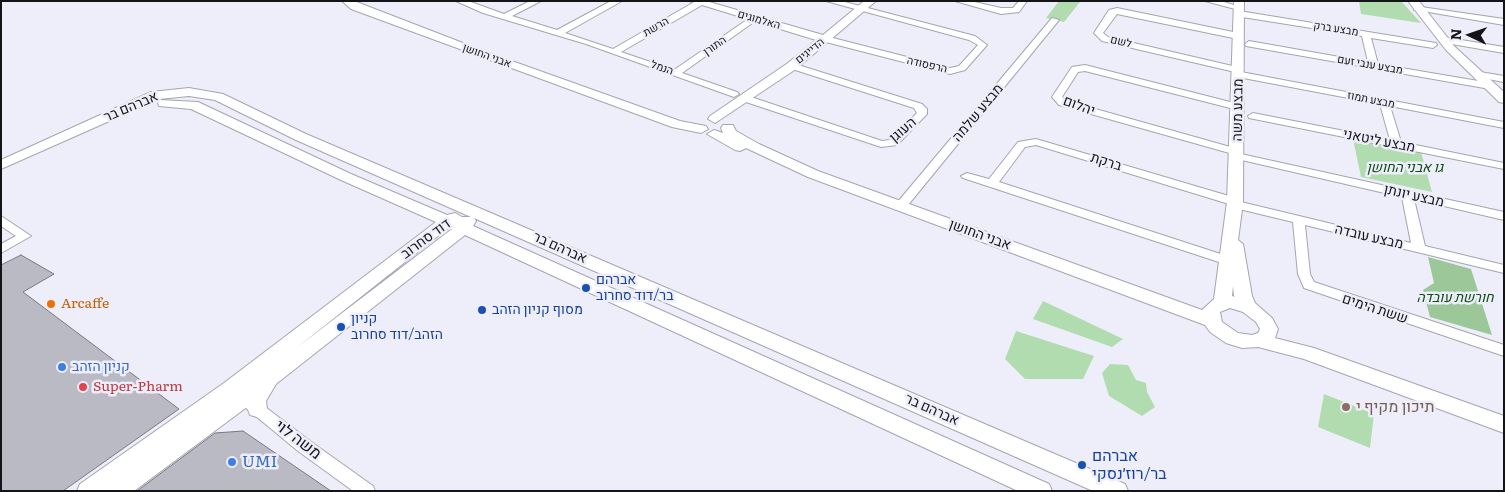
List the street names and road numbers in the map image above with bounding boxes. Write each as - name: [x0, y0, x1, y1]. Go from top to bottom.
- street label: האלמוגים: [736, 8, 782, 32]
- street label: הרשת: [641, 14, 671, 40]
- street label: מבצע ברק: [1313, 19, 1359, 39]
- street label: התורן: [701, 33, 729, 59]
- street label: לשם: [1109, 33, 1133, 51]
- street label: הדייגים: [793, 35, 827, 67]
- street label: אבני החושן: [461, 41, 513, 71]
- street label: מבצע ענבי זעם: [1336, 53, 1404, 77]
- street label: הרפסודה: [905, 54, 949, 76]
- street label: הנמל: [649, 58, 675, 78]
- street label: מבצע משה: [1229, 78, 1247, 142]
- street label: מבצע שלמה: [949, 81, 1007, 145]
- street label: אברהם בר: [101, 88, 161, 126]
- street label: מבצע תמוז: [1346, 89, 1396, 111]
- street label: יהלום: [1061, 93, 1097, 119]
- street label: העוגן: [886, 114, 920, 146]
- street label: מבצע ליטאני: [1342, 126, 1416, 156]
- street label: ברקת: [1088, 149, 1124, 175]
- street label: מבצע יונתן: [1382, 181, 1446, 211]
- street label: דוד סחרוב: [398, 215, 454, 263]
- street label: אבני החושן: [947, 216, 1013, 254]
- street label: מבצע עובדה: [1333, 221, 1405, 253]
- street label: אברהם בר: [530, 229, 590, 267]
- street label: ששת הימים: [1340, 290, 1410, 328]
- street label: אברהם בר: [902, 391, 962, 429]
- street label: משה לוי: [271, 416, 325, 464]

